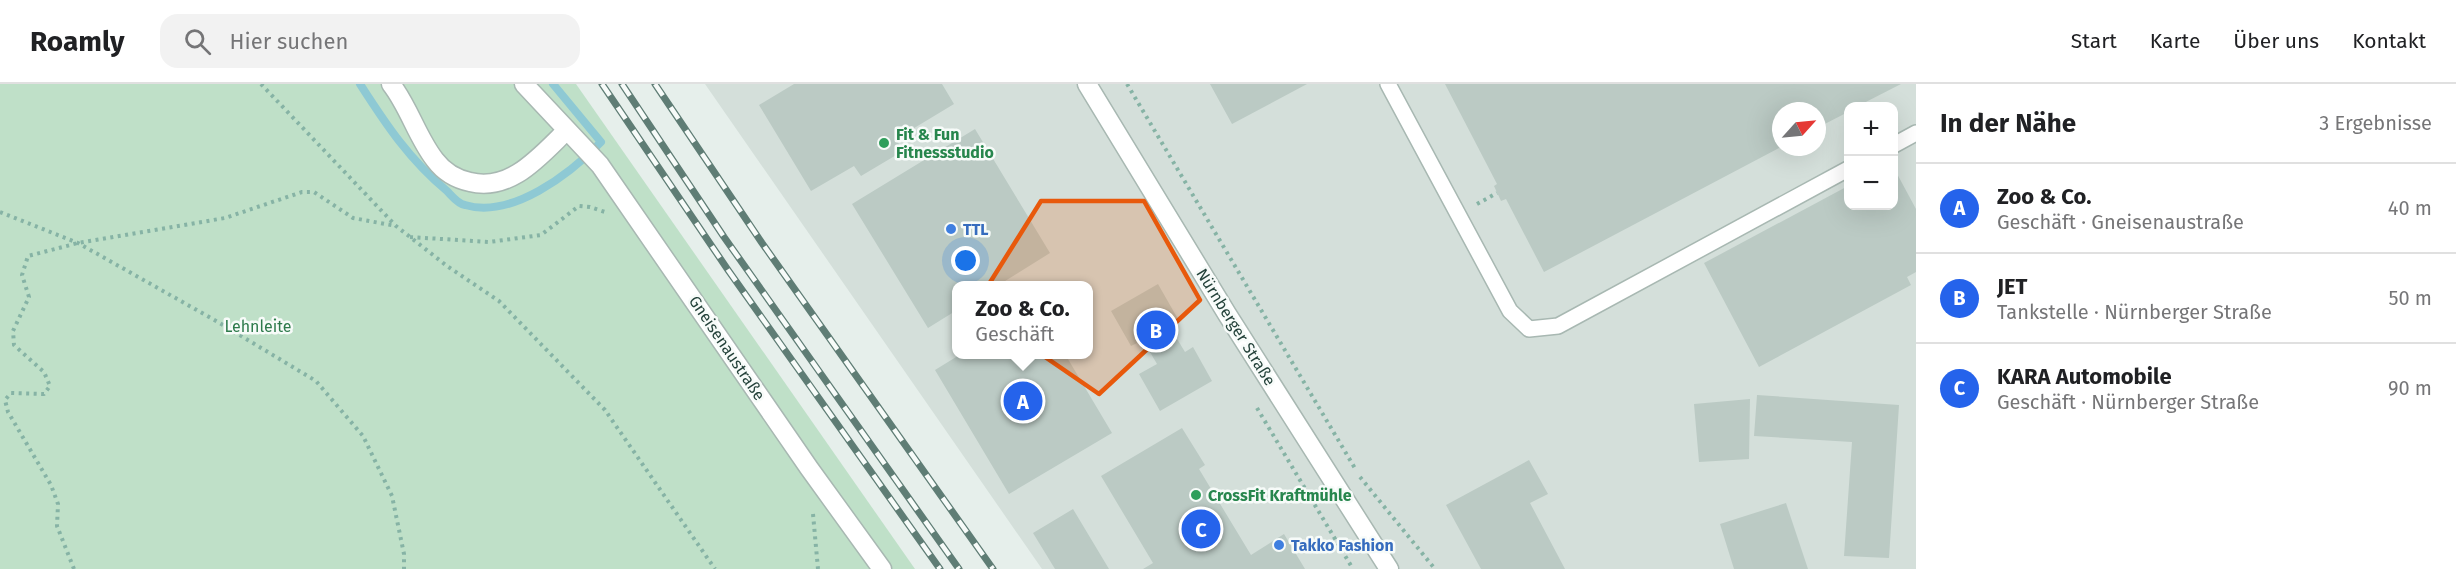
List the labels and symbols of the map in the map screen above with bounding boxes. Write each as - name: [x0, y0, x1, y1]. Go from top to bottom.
- north arrow: [1772, 102, 1826, 156]
- place label: Fit & Fun Fitnessstudio: [896, 125, 994, 162]
- marker: Fit & Fun Fitnessstudio: [877, 136, 891, 150]
- place label: TTL: [963, 220, 989, 239]
- marker: TTL: [944, 222, 958, 236]
- your location: [951, 246, 980, 275]
- street label: Nürnberger Straße: [1192, 265, 1280, 389]
- street label: Gneisenaustraße: [685, 292, 769, 404]
- pin: B: [1136, 308, 1176, 352]
- park label: Lehnleite: [224, 317, 292, 336]
- pin: A: [1004, 378, 1042, 424]
- place label: CrossFit Kraftmühle: [1208, 486, 1352, 505]
- marker: CrossFit Kraftmühle: [1189, 488, 1203, 502]
- pin: C: [1182, 506, 1220, 552]
- place label: Takko Fashion: [1291, 536, 1394, 555]
- marker: Takko Fashion: [1272, 538, 1286, 552]

